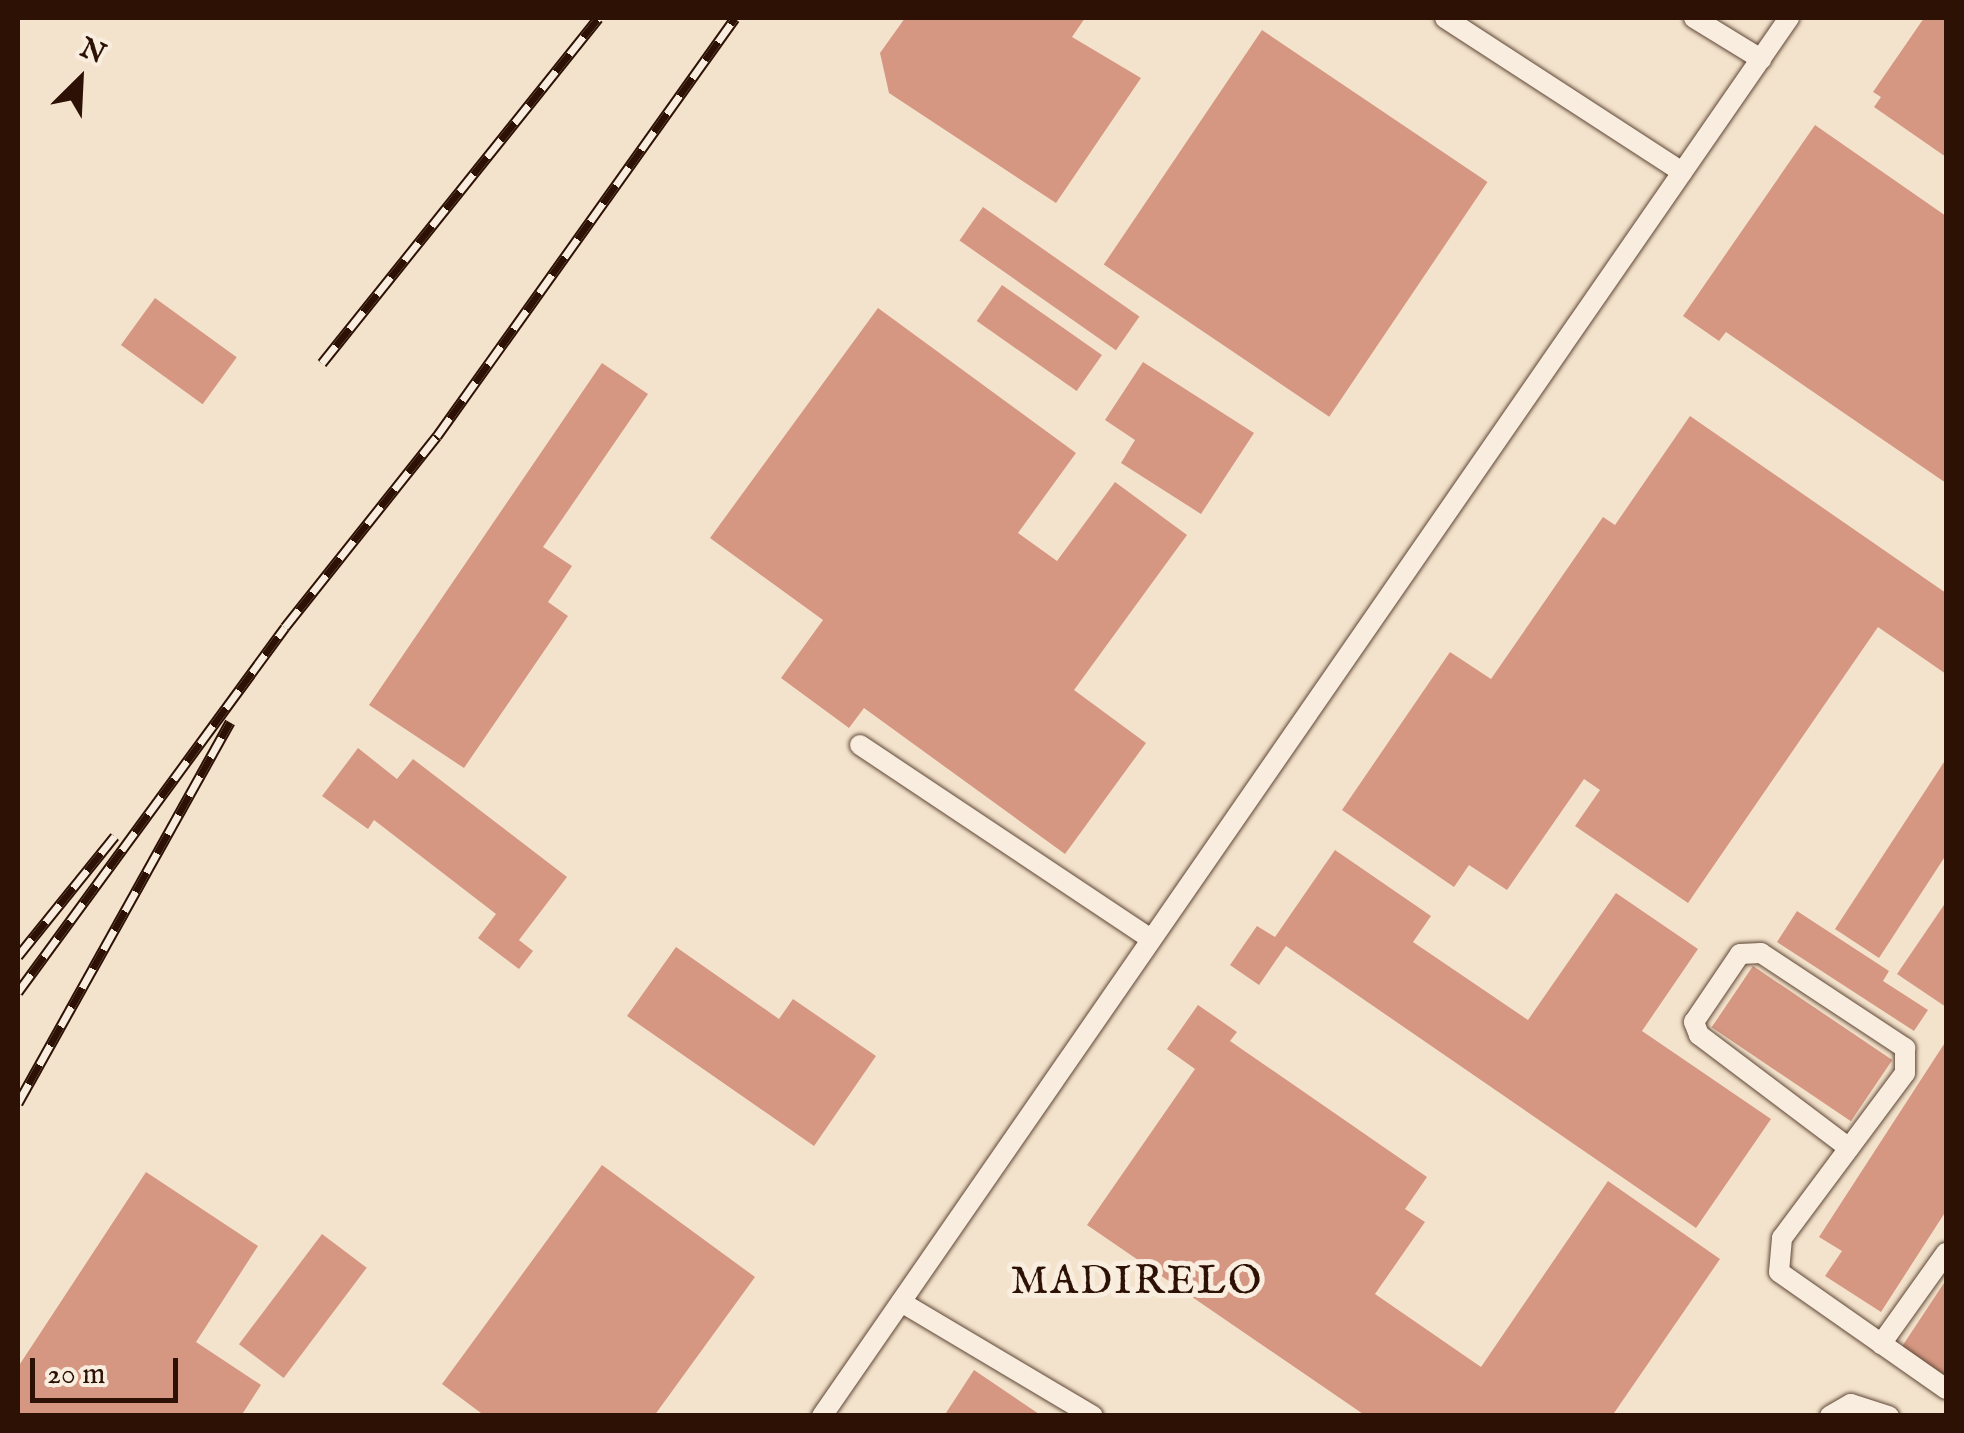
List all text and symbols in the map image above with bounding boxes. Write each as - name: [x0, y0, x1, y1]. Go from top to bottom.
- north arrow: [30, 30, 130, 130]
- text: N: [74, 31, 111, 73]
- district label: MADIRELO: [1010, 1259, 1264, 1307]
- scale bar: [35, 1338, 182, 1400]
- text: 20 m: [47, 1356, 106, 1394]

